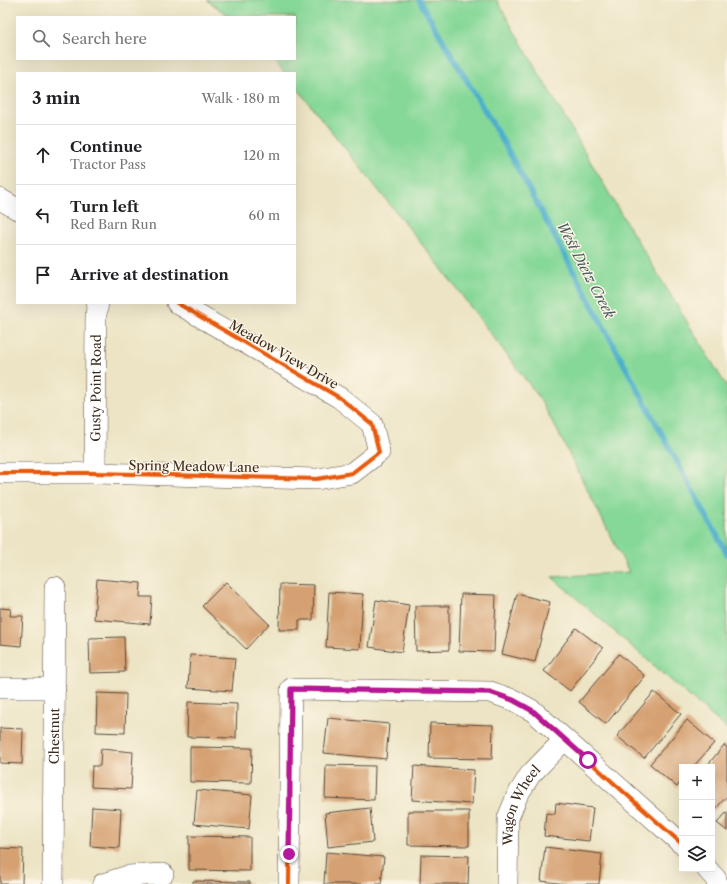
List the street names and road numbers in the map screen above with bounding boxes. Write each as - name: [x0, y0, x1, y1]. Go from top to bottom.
- street label: Meadow View Drive: [226, 316, 342, 392]
- street label: Gusty Point Road: [87, 334, 104, 442]
- street label: Spring Meadow Lane: [129, 457, 259, 475]
- street label: Chestnut: [46, 707, 62, 764]
- street label: Wagon Wheel: [500, 761, 544, 847]

